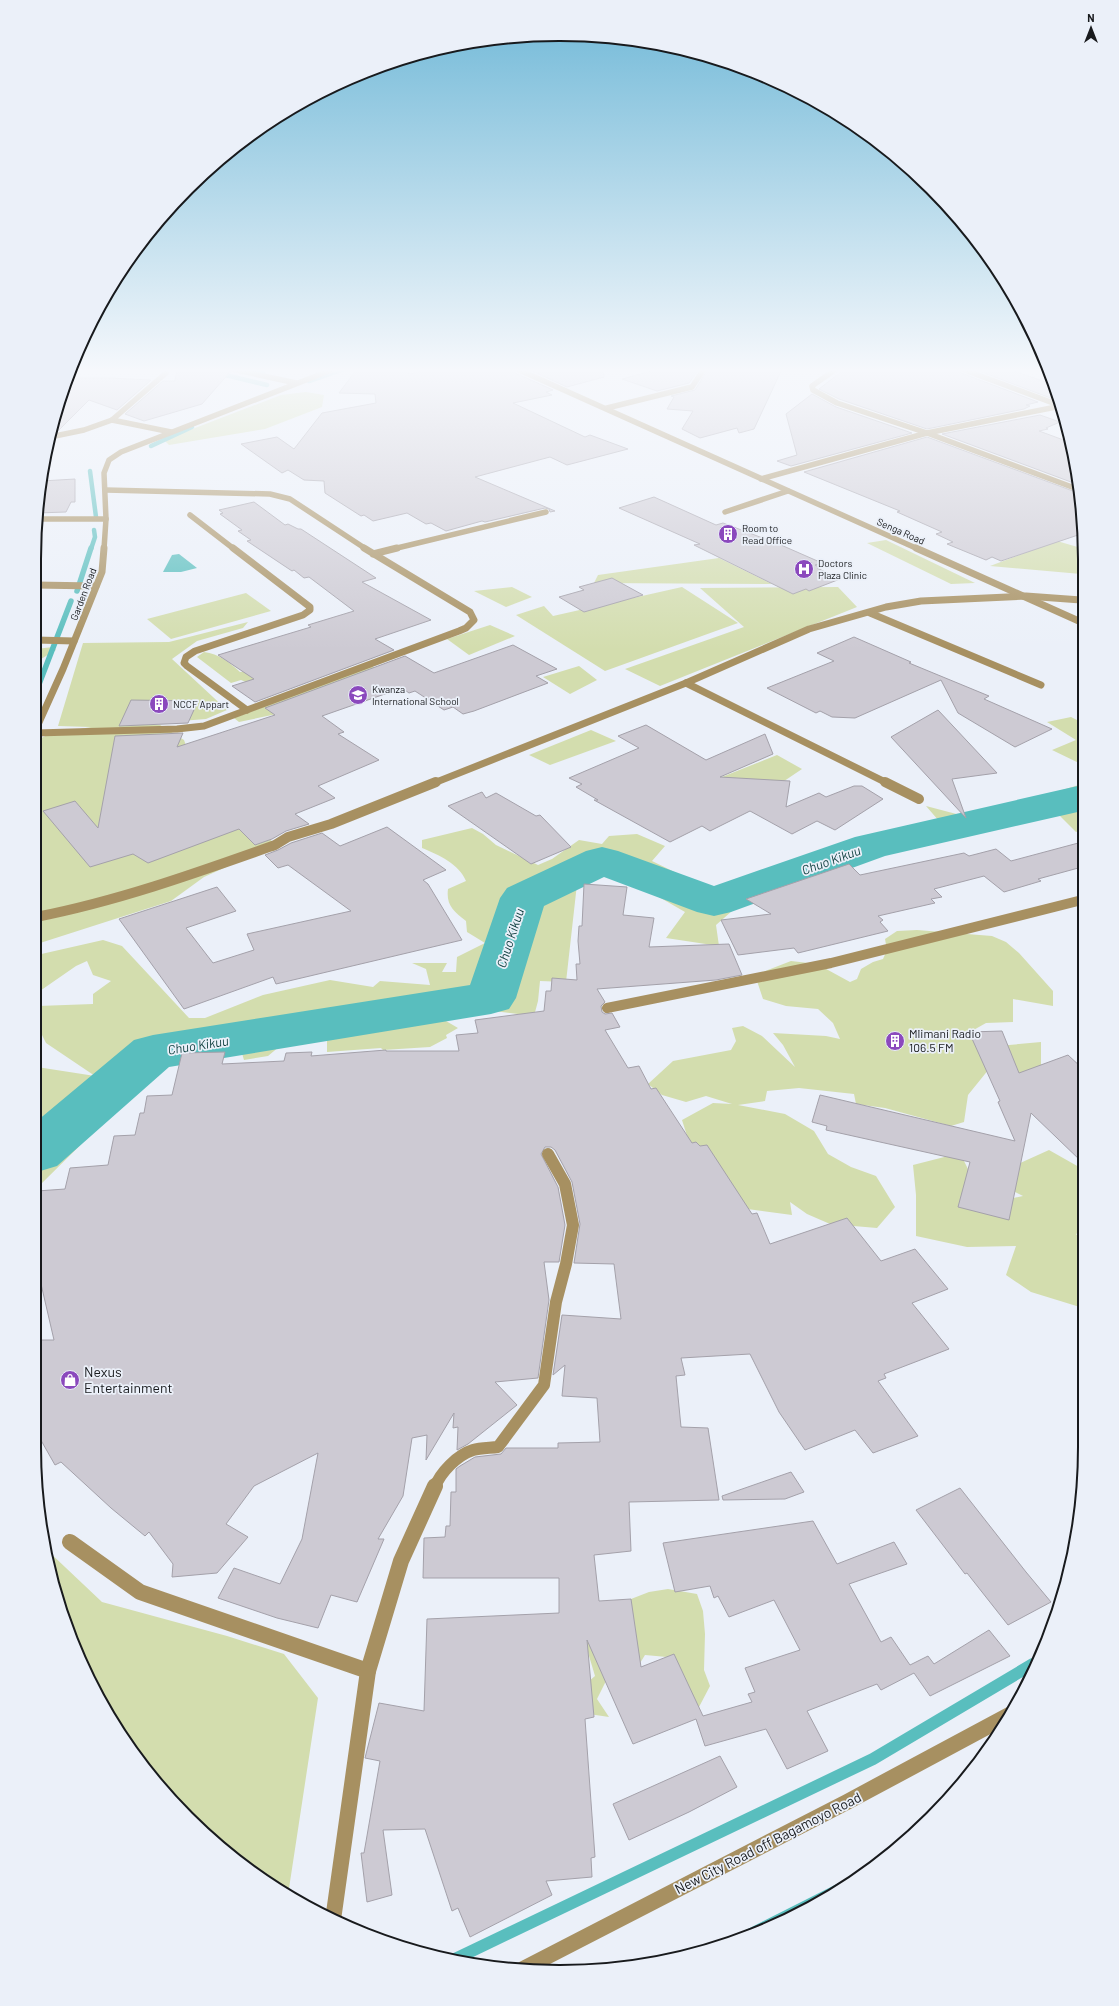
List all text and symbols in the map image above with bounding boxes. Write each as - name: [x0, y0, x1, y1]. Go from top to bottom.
- north arrow: [1071, 8, 1111, 48]
- text: N: [1087, 11, 1095, 24]
- street label: Senga Road: [875, 515, 927, 547]
- place label: Room to Read Office: [742, 522, 792, 546]
- building icon: Room to Read Office: [717, 523, 739, 545]
- place label: Doctors Plaza Clinic: [818, 557, 867, 581]
- hospital icon: Doctors Plaza Clinic: [793, 558, 815, 580]
- street label: Garden Road: [68, 566, 98, 622]
- place label: Kwanza International School: [372, 683, 459, 707]
- school or university icon: Kwanza International School: [347, 684, 369, 706]
- building icon: NCCF Appart: [148, 693, 170, 715]
- place label: NCCF Appart: [173, 698, 230, 710]
- water label: Chuo Kikuu: [799, 842, 863, 878]
- water label: Chuo Kikuu: [493, 906, 527, 970]
- place label: Mlimani Radio 106.5 FM: [909, 1026, 981, 1054]
- building icon: Mlimani Radio 106.5 FM: [884, 1030, 906, 1052]
- water label: Chuo Kikuu: [166, 1032, 230, 1058]
- place label: Nexus Entertainment: [84, 1363, 173, 1396]
- shop icon: Nexus Entertainment: [59, 1369, 81, 1391]
- street label: New City Road off Bagamoyo Road: [672, 1788, 864, 1897]

